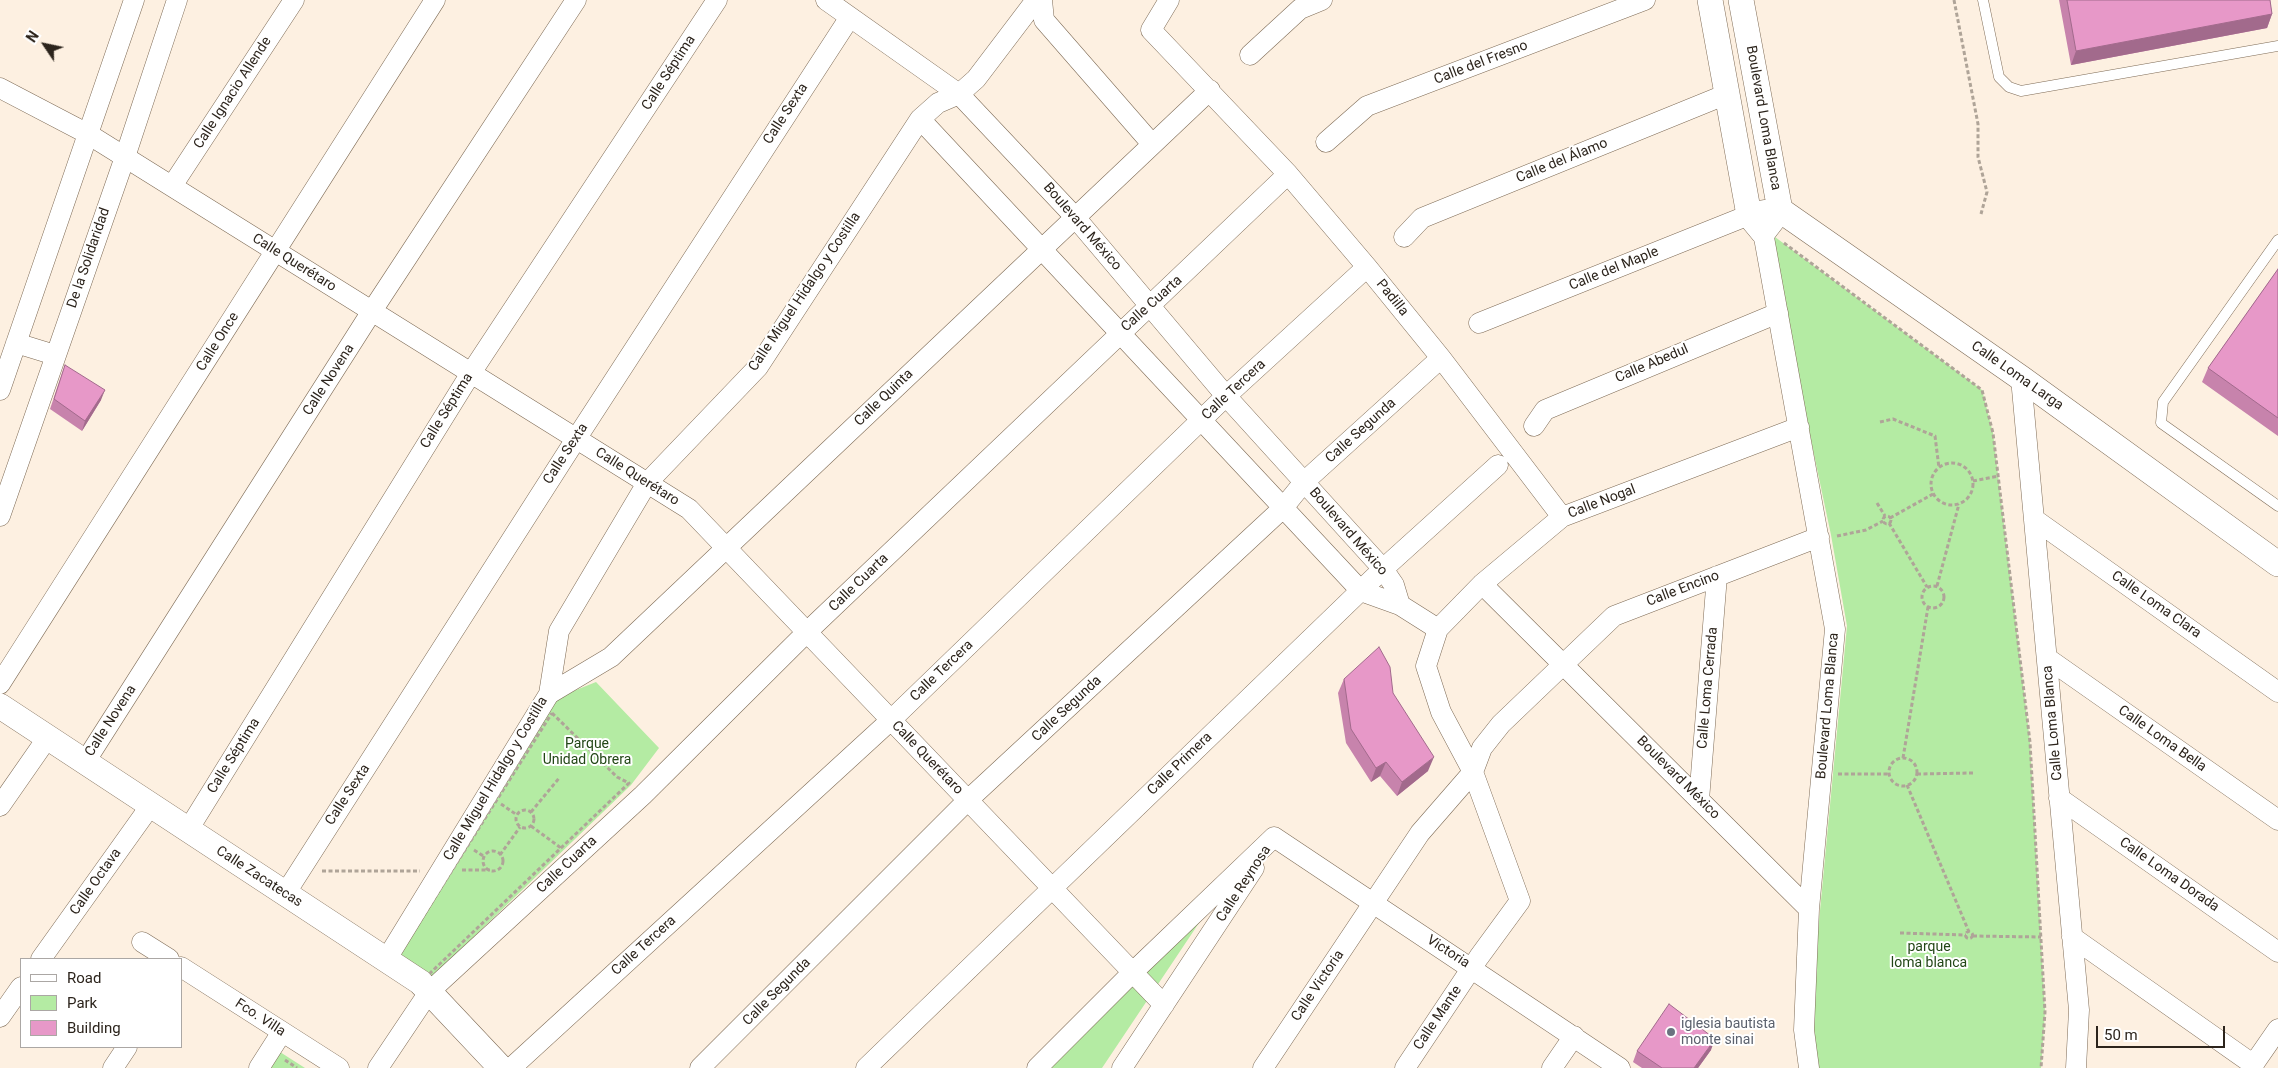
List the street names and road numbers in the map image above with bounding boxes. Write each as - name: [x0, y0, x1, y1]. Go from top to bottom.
- street label: Calle Séptima: [639, 32, 699, 114]
- street label: Calle Ignacio Allende: [191, 34, 275, 152]
- street label: Calle del Fresno: [1432, 37, 1530, 89]
- street label: Boulevard Loma Blanca: [1742, 44, 1784, 192]
- street label: Calle Sexta: [760, 80, 812, 148]
- street label: Calle del Álamo: [1514, 135, 1610, 187]
- street label: Boulevard México: [1039, 180, 1125, 274]
- street label: De la Solidaridad: [64, 206, 114, 310]
- street label: Calle Miguel Hidalgo y Costilla: [745, 209, 865, 375]
- street label: Calle Querétaro: [249, 230, 339, 296]
- street label: Calle del Maple: [1567, 243, 1661, 295]
- street label: Calle Cuarta: [1118, 272, 1186, 336]
- street label: Padilla: [1372, 276, 1412, 320]
- street label: Calle Once: [193, 309, 243, 375]
- street label: Calle Loma Larga: [1968, 338, 2066, 414]
- street label: Calle Novena: [300, 341, 358, 419]
- street label: Calle Abedul: [1613, 341, 1691, 387]
- street label: Calle Tercera: [1199, 356, 1269, 424]
- street label: Calle Quinta: [851, 366, 917, 430]
- street label: Calle Séptima: [417, 370, 477, 452]
- street label: Calle Segunda: [1322, 395, 1400, 467]
- street label: Calle Sexta: [540, 420, 592, 488]
- street label: Calle Querétaro: [592, 444, 682, 510]
- street label: Calle Nogal: [1566, 481, 1638, 523]
- street label: Boulevard México: [1305, 485, 1391, 579]
- street label: Calle Cuarta: [826, 551, 892, 615]
- street label: Calle Encino: [1644, 567, 1722, 611]
- street label: Calle Loma Clara: [2108, 568, 2204, 642]
- street label: Calle Loma Cerrada: [1694, 626, 1722, 750]
- street label: Boulevard Loma Blanca: [1813, 632, 1843, 780]
- street label: Calle Tercera: [907, 637, 977, 705]
- street label: Calle Loma Blanca: [2040, 665, 2066, 781]
- street label: Calle Segunda: [1029, 673, 1105, 745]
- street label: Calle Novena: [82, 682, 140, 760]
- street label: Calle Miguel Hidalgo y Costilla: [440, 694, 552, 864]
- street label: Calle Loma Bella: [2115, 702, 2209, 776]
- street label: Calle Séptima: [204, 715, 264, 797]
- street label: Calle Querétaro: [888, 718, 966, 798]
- street label: Calle Primera: [1144, 729, 1216, 799]
- street label: Boulevard México: [1633, 733, 1723, 823]
- street label: Calle Sexta: [322, 761, 374, 829]
- street label: Calle Cuarta: [533, 833, 601, 897]
- street label: Calle Loma Dorada: [2116, 834, 2222, 916]
- street label: Calle Zacatecas: [213, 843, 305, 911]
- street label: Calle Reynosa: [1213, 843, 1275, 925]
- street label: Calle Octava: [67, 845, 125, 919]
- street label: Calle Tercera: [608, 913, 680, 979]
- street label: Victoria: [1423, 932, 1473, 972]
- street label: Calle Victoria: [1288, 947, 1348, 1025]
- street label: Calle Segunda: [740, 955, 814, 1029]
- street label: Calle Mante: [1410, 983, 1466, 1053]
- street label: Fco. Villa: [232, 995, 288, 1041]

